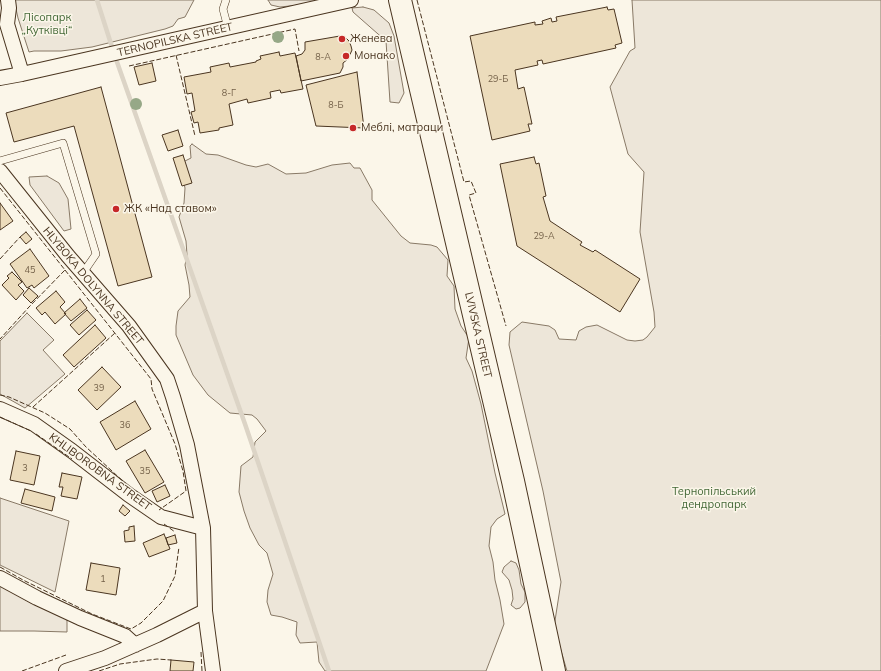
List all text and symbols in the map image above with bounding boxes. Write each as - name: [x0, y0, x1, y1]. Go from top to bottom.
- park label: Лісопарк „Кутківці“: [22, 11, 72, 37]
- street label: TERNOPILSKA STREET: [116, 20, 234, 60]
- place label: Женева: [350, 32, 392, 46]
- marker: Женева: [337, 34, 347, 44]
- place label: Монако: [354, 49, 395, 63]
- marker: Монако: [341, 51, 351, 61]
- house number: 8-А: [315, 52, 331, 62]
- house number: 29-Б: [488, 74, 508, 84]
- house number: 8-Г: [222, 88, 236, 98]
- house number: 8-Б: [328, 100, 344, 110]
- place label: Меблі, матраци: [361, 121, 443, 135]
- marker: Меблі, матраци: [348, 123, 358, 133]
- place label: ЖК «Над ставом»: [124, 202, 217, 216]
- marker: ЖК «Над ставом»: [111, 204, 121, 214]
- street label: HLYBOKA DOLYNNA STREET: [40, 224, 146, 348]
- house number: 29-А: [533, 231, 555, 241]
- house number: 45: [25, 265, 35, 275]
- street label: LVIVSKA STREET: [462, 291, 494, 379]
- house number: 39: [94, 383, 104, 393]
- house number: 36: [120, 420, 130, 430]
- street label: KHLIBOROBNA STREET: [46, 430, 154, 514]
- house number: 3: [22, 463, 28, 473]
- house number: 35: [140, 466, 150, 476]
- park label: Тернопільський дендропарк: [672, 485, 756, 511]
- house number: 1: [100, 574, 106, 584]

